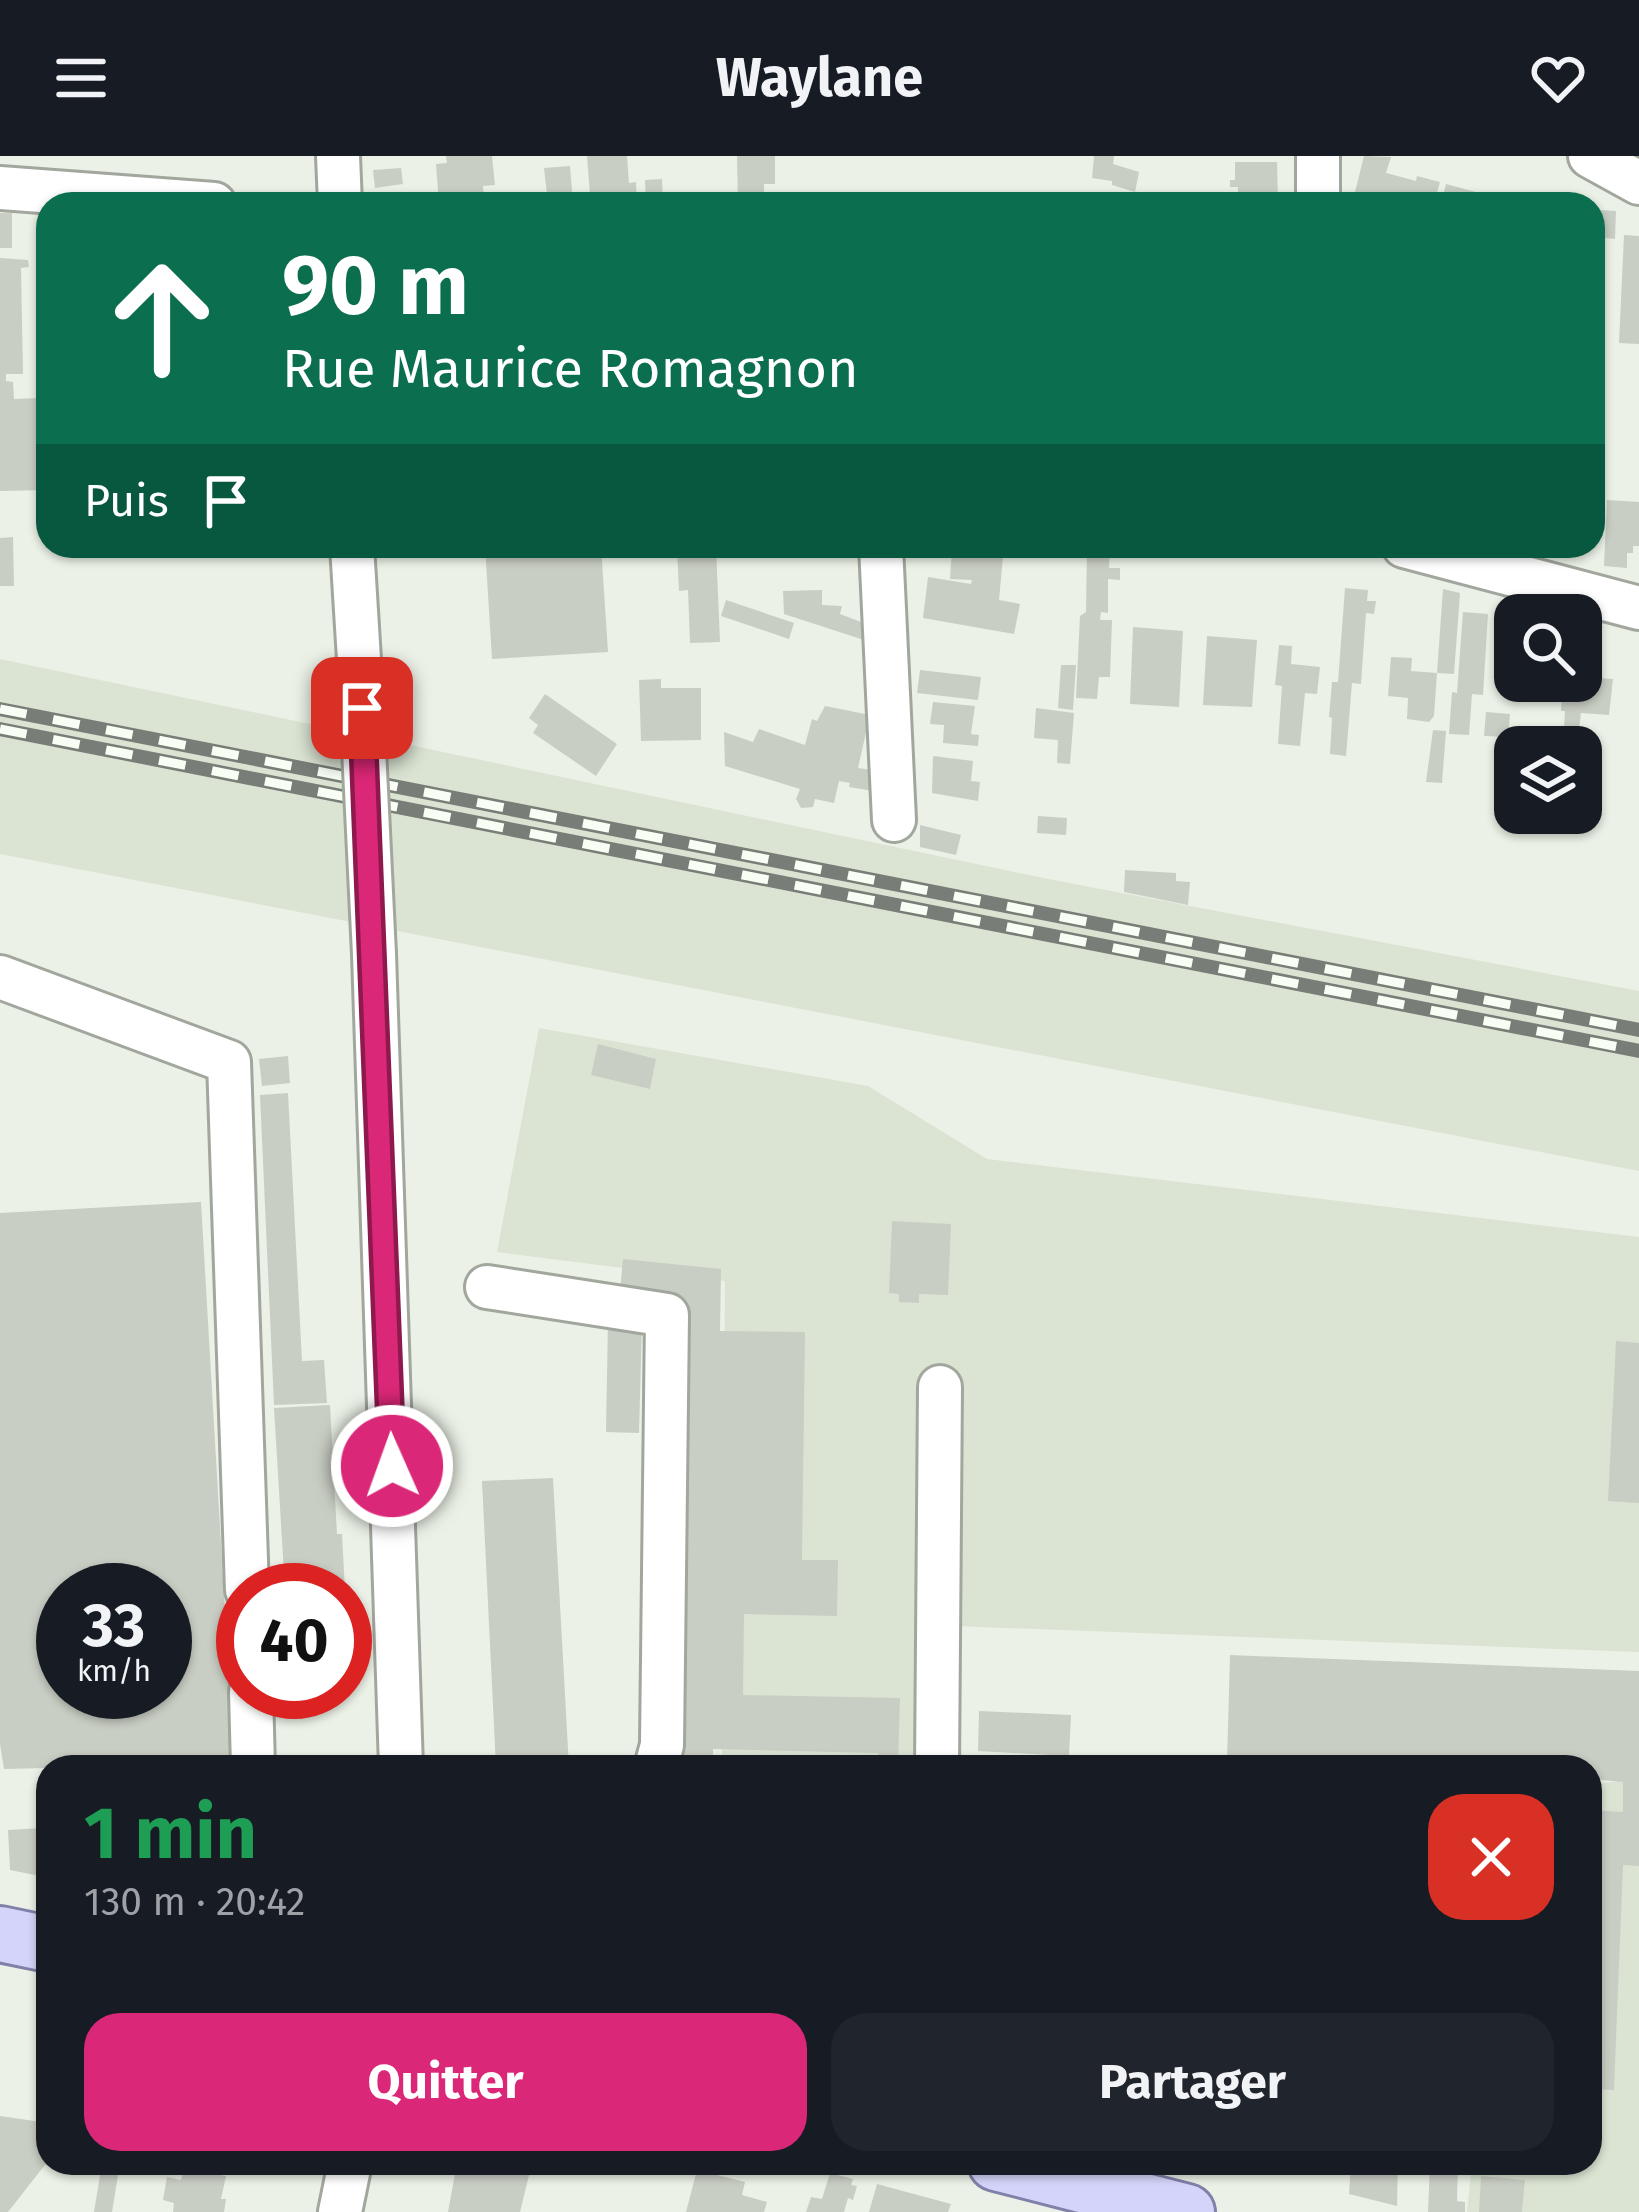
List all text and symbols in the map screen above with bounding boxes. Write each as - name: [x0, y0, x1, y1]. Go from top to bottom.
- icon: menu: [48, 45, 114, 111]
- icon: heart: [1525, 45, 1591, 111]
- text: Waylane: [716, 46, 923, 110]
- text: 90 m: [282, 235, 469, 336]
- icon: ahead: [84, 240, 240, 396]
- text: Rue Maurice Romagnon: [282, 337, 859, 401]
- icon: arrive: [193, 468, 259, 534]
- text: Puis: [84, 474, 169, 528]
- map controls: [1494, 594, 1602, 834]
- button: search: [1494, 594, 1602, 702]
- pin: [311, 657, 413, 759]
- icon: arrive: [329, 675, 395, 741]
- button: layers: [1494, 726, 1602, 834]
- position arrow: [329, 1403, 455, 1529]
- speed limit sign: 40: [216, 1563, 372, 1719]
- text: 33: [83, 1590, 145, 1662]
- text: km/h: [77, 1653, 151, 1689]
- text: 1 min: [84, 1791, 257, 1877]
- button: close: [1428, 1794, 1554, 1920]
- text: 130 m · 20:42: [84, 1879, 305, 1925]
- button: Quitter: [84, 2013, 807, 2151]
- button: Partager: [831, 2013, 1554, 2151]

